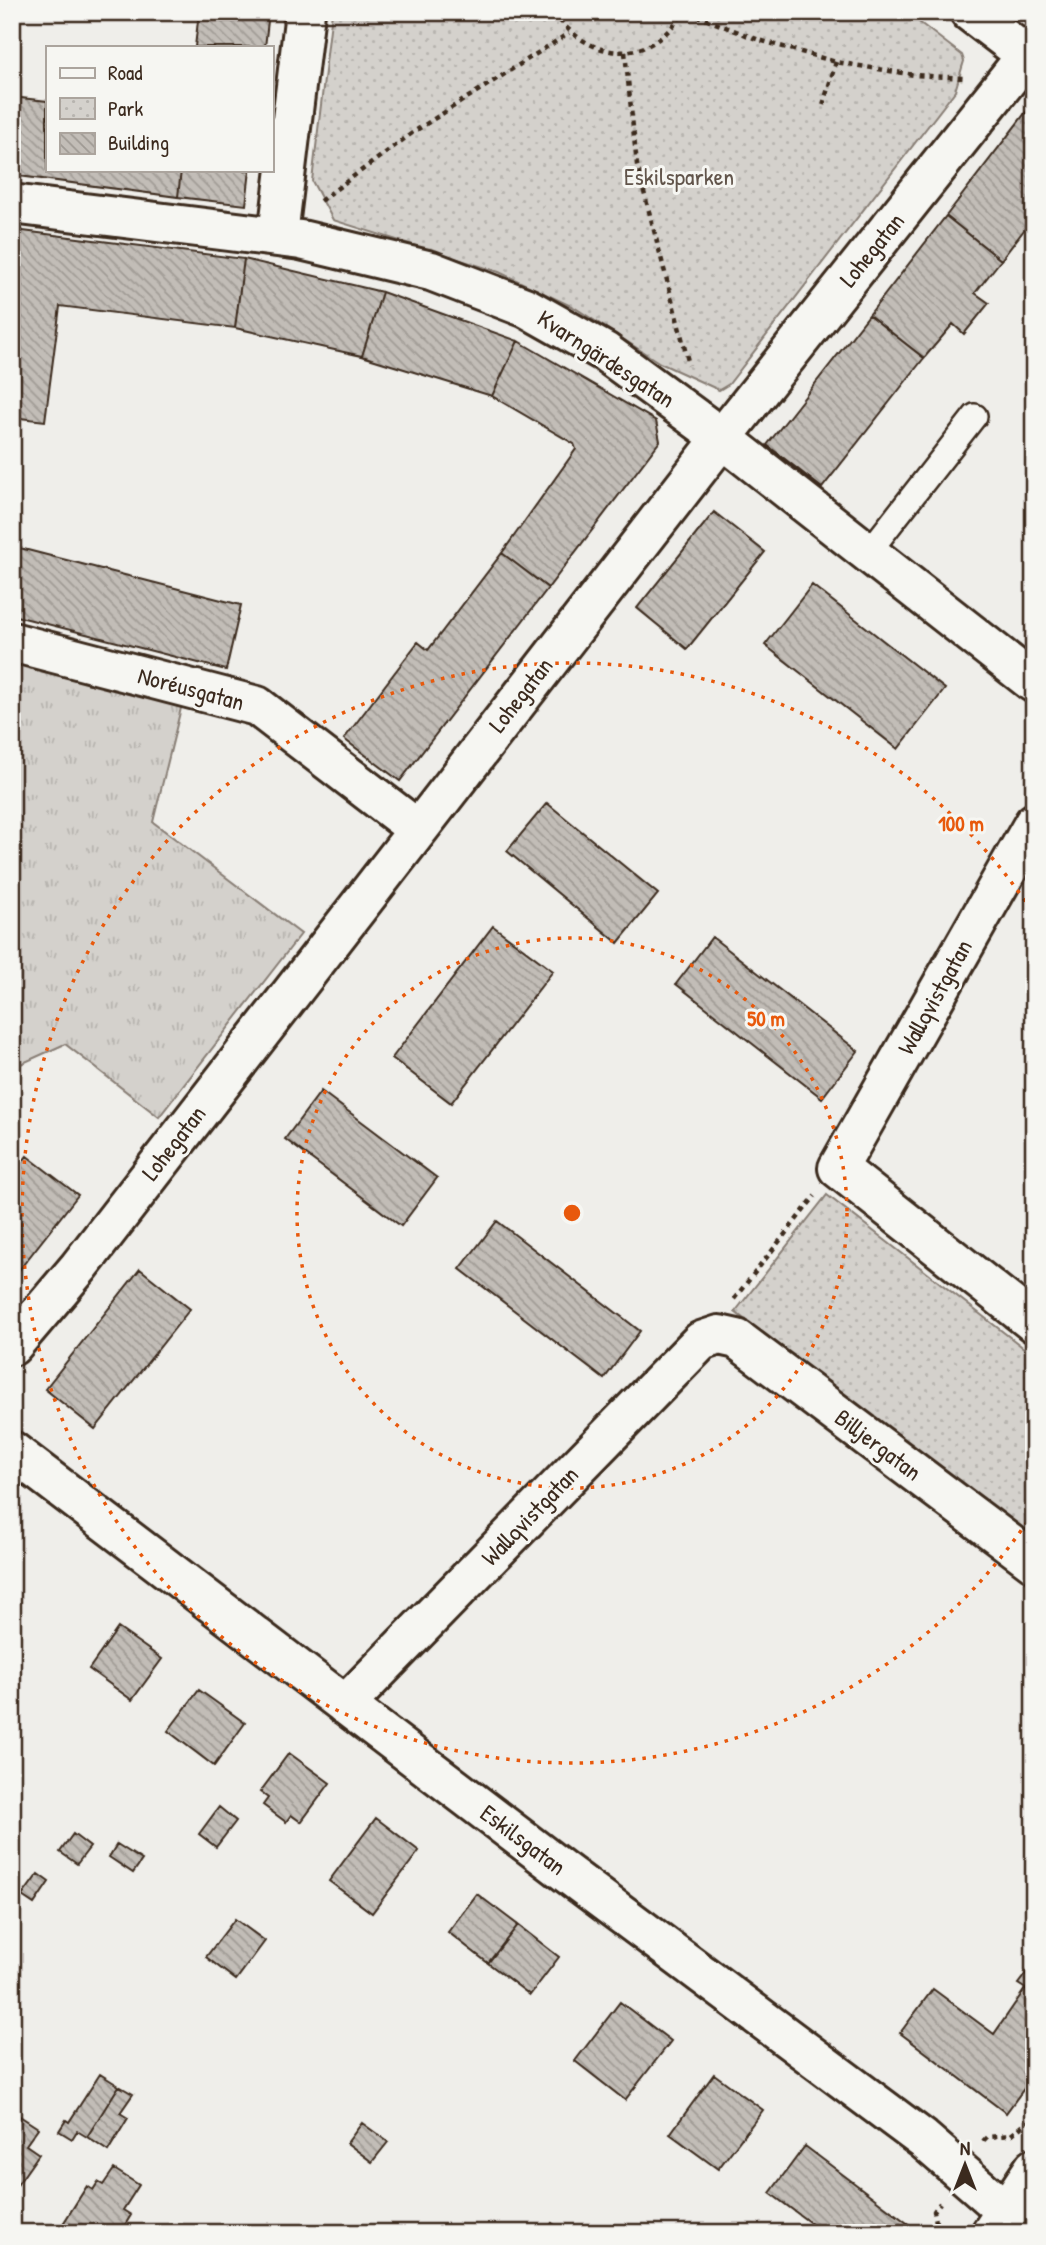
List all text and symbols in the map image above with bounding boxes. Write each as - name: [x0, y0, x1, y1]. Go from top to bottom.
- legend: [46, 46, 273, 172]
- text: Road: [108, 58, 142, 87]
- text: Park: [108, 94, 143, 123]
- text: Building: [108, 128, 169, 157]
- park label: Eskilsparken: [624, 160, 734, 192]
- street label: Lohegatan: [831, 206, 911, 293]
- street label: Kvarngärdesgatan: [532, 302, 681, 415]
- street label: Lohegatan: [481, 650, 560, 738]
- street label: Noréusgatan: [135, 659, 248, 718]
- text: 100 m: [938, 809, 984, 838]
- street label: Wallqvistgatan: [889, 933, 979, 1060]
- text: 50 m: [747, 1004, 785, 1033]
- street label: Lohegatan: [134, 1098, 213, 1186]
- centre of rings: [560, 1201, 584, 1225]
- street label: Billjergatan: [829, 1401, 929, 1487]
- street label: Wallqvistgatan: [474, 1459, 585, 1572]
- street label: Eskilsgatan: [474, 1797, 573, 1882]
- north arrow: [930, 2130, 1000, 2200]
- text: N: [960, 2135, 970, 2161]

